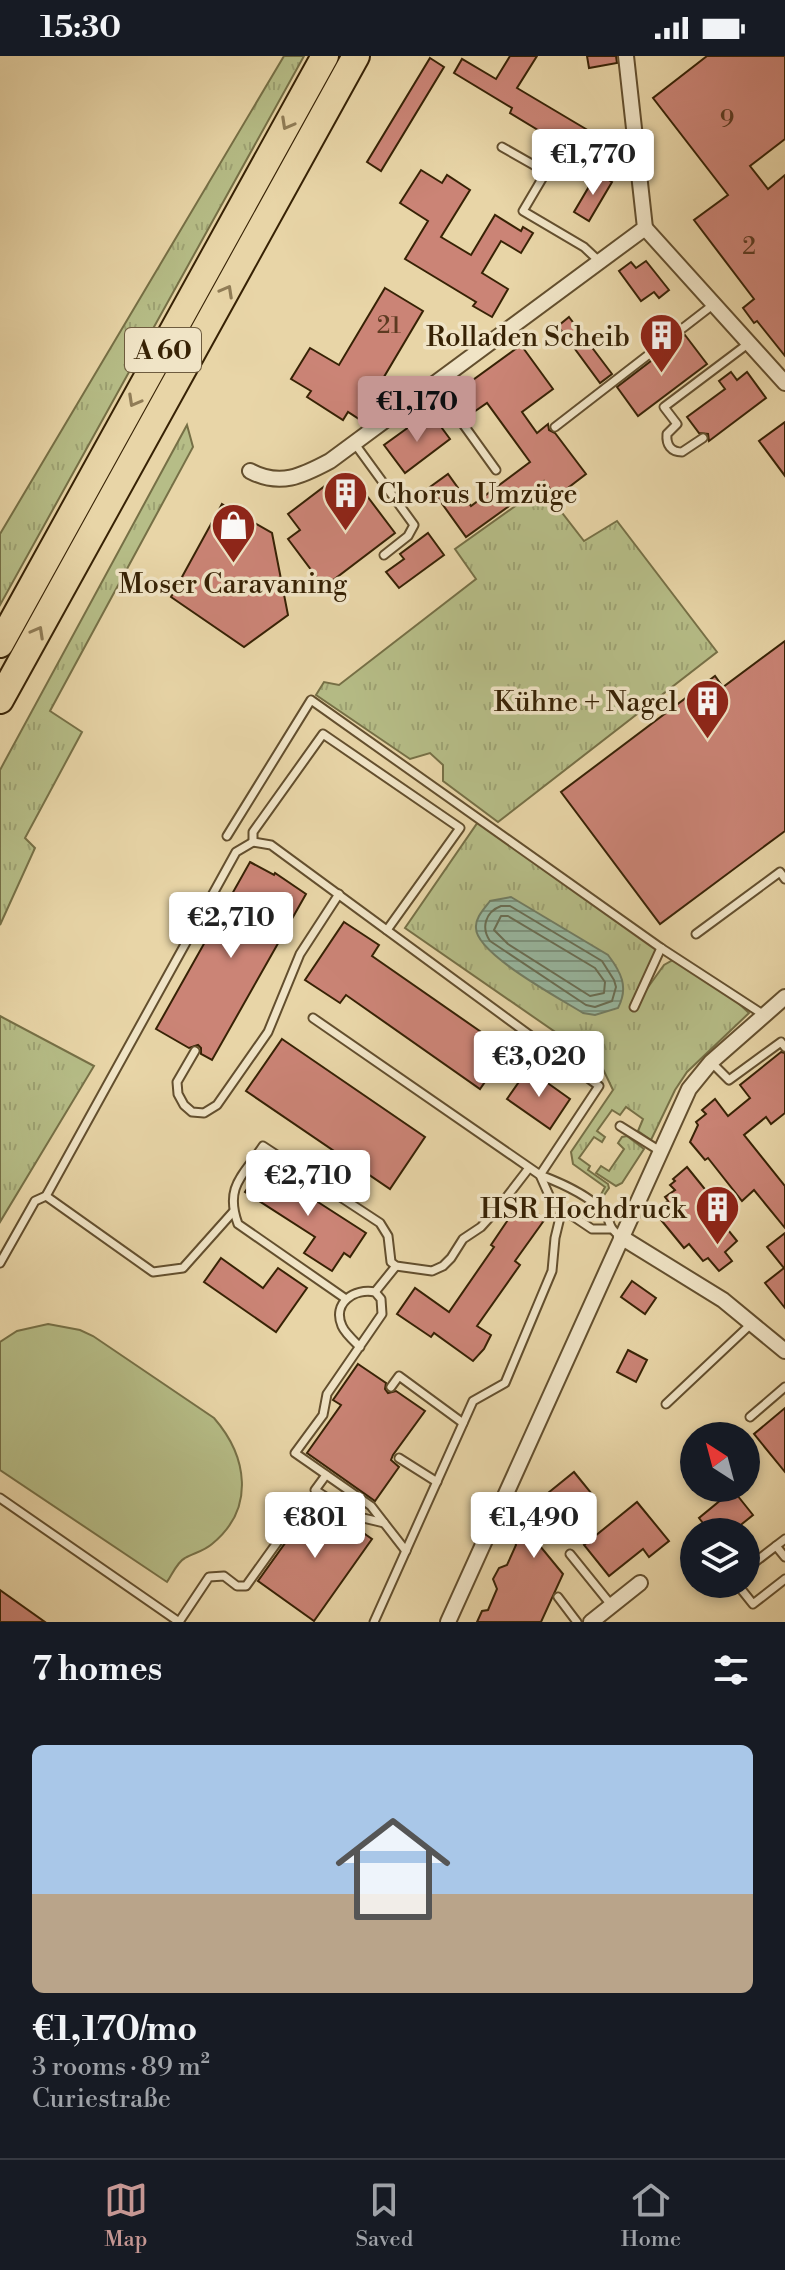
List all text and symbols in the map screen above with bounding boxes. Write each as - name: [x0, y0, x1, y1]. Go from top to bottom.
- text: 15:30: [40, 9, 121, 47]
- house number: 9: [720, 105, 734, 135]
- one-way arrow: [282, 116, 297, 131]
- pin: €1,770: [528, 129, 658, 197]
- text: €1,770: [550, 139, 636, 171]
- house number: 2: [742, 232, 756, 262]
- one-way arrow: [217, 284, 232, 299]
- house number: 21: [377, 311, 402, 341]
- building icon: Rolladen Scheib: [637, 312, 685, 375]
- place label: Rolladen Scheib: [426, 320, 630, 355]
- road number: A 60: [125, 328, 201, 372]
- pin: €1,170: [352, 376, 482, 444]
- text: €1,170: [376, 386, 458, 418]
- one-way arrow: [129, 393, 144, 407]
- building icon: Chorus Umzüge: [322, 469, 370, 532]
- place label: Chorus Umzüge: [377, 477, 578, 512]
- shop icon: Moser Caravaning: [209, 502, 257, 565]
- place label: Moser Caravaning: [118, 567, 348, 602]
- one-way arrow: [28, 626, 44, 640]
- building icon: Kühne + Nagel: [684, 677, 732, 740]
- place label: Kühne + Nagel: [494, 685, 677, 720]
- pin: €2,710: [166, 892, 296, 960]
- text: €2,710: [187, 902, 275, 934]
- pin: €3,020: [474, 1031, 604, 1099]
- text: €3,020: [492, 1041, 586, 1073]
- pin: €2,710: [243, 1150, 373, 1218]
- text: €2,710: [264, 1160, 352, 1192]
- building icon: HSR Hochdruck: [693, 1184, 741, 1247]
- place label: HSR Hochdruck: [480, 1192, 687, 1227]
- north arrow: [680, 1422, 760, 1502]
- map controls: [680, 1422, 760, 1598]
- pin: €801: [268, 1492, 362, 1560]
- pin: €1,490: [469, 1492, 599, 1560]
- text: €801: [283, 1502, 347, 1534]
- text: €1,490: [489, 1502, 579, 1534]
- button: layers: [680, 1518, 760, 1598]
- icon: filters: [709, 1648, 753, 1692]
- text: 7 homes: [32, 1649, 162, 1691]
- icon: home: [321, 1797, 465, 1941]
- text: €1,170/mo: [32, 2009, 197, 2051]
- text: 3 rooms · 89 m²: [32, 2051, 210, 2083]
- text: Curiestraße: [32, 2083, 171, 2115]
- tab: Map: [104, 2178, 148, 2253]
- tab: Saved: [355, 2178, 413, 2253]
- tab: Home: [621, 2178, 681, 2253]

